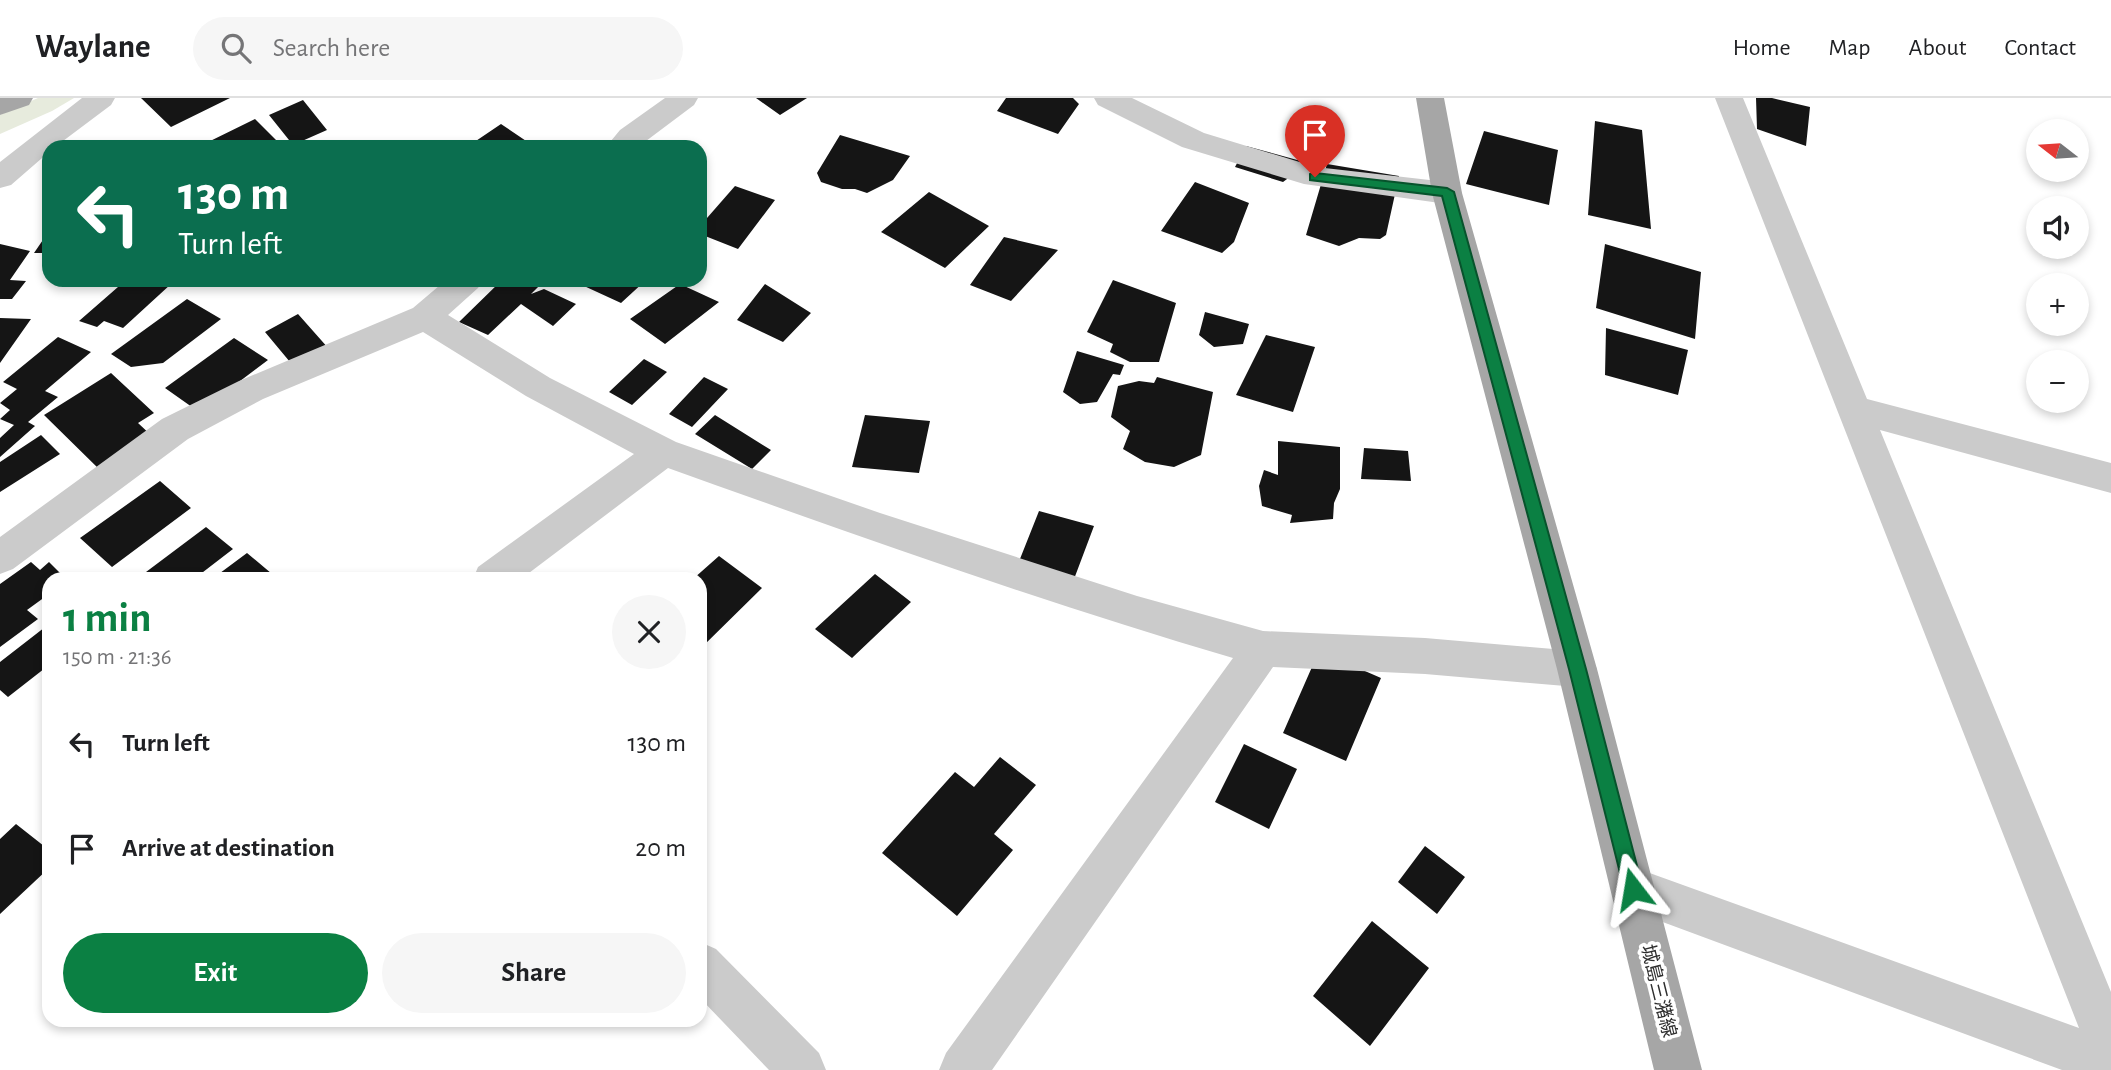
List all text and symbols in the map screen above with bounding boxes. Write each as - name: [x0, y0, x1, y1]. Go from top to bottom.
- search box: [193, 17, 683, 80]
- icon: search: [217, 29, 255, 67]
- text: Waylane: [35, 31, 151, 64]
- text: Search here: [273, 35, 390, 61]
- text: Home: [1733, 36, 1791, 60]
- text: Map: [1829, 36, 1871, 60]
- text: About: [1909, 36, 1966, 60]
- text: Contact: [2004, 36, 2076, 60]
- pin: [1285, 105, 1345, 177]
- icon: arrive: [1296, 116, 1334, 154]
- north arrow: [2026, 119, 2090, 182]
- map controls: [2026, 119, 2089, 413]
- icon: left: [63, 168, 154, 259]
- text: 130 m: [178, 170, 289, 219]
- button: sound: [2026, 196, 2089, 259]
- text: Turn left: [178, 228, 282, 260]
- button: +: [2026, 273, 2089, 336]
- button: −: [2026, 350, 2089, 413]
- button: close: [612, 595, 686, 669]
- text: 1 min: [63, 597, 152, 639]
- text: 150 m · 21:36: [63, 646, 172, 669]
- icon: left: [63, 725, 101, 763]
- text: Turn left: [122, 730, 210, 756]
- text: 130 m: [628, 730, 686, 756]
- icon: arrive: [63, 830, 101, 868]
- text: Arrive at destination: [122, 835, 335, 861]
- text: 20 m: [635, 835, 686, 861]
- position arrow: [1596, 852, 1670, 926]
- button: Exit: [63, 933, 368, 1013]
- button: Share: [382, 933, 686, 1013]
- street label: 城島三潴線: [1637, 942, 1681, 1039]

